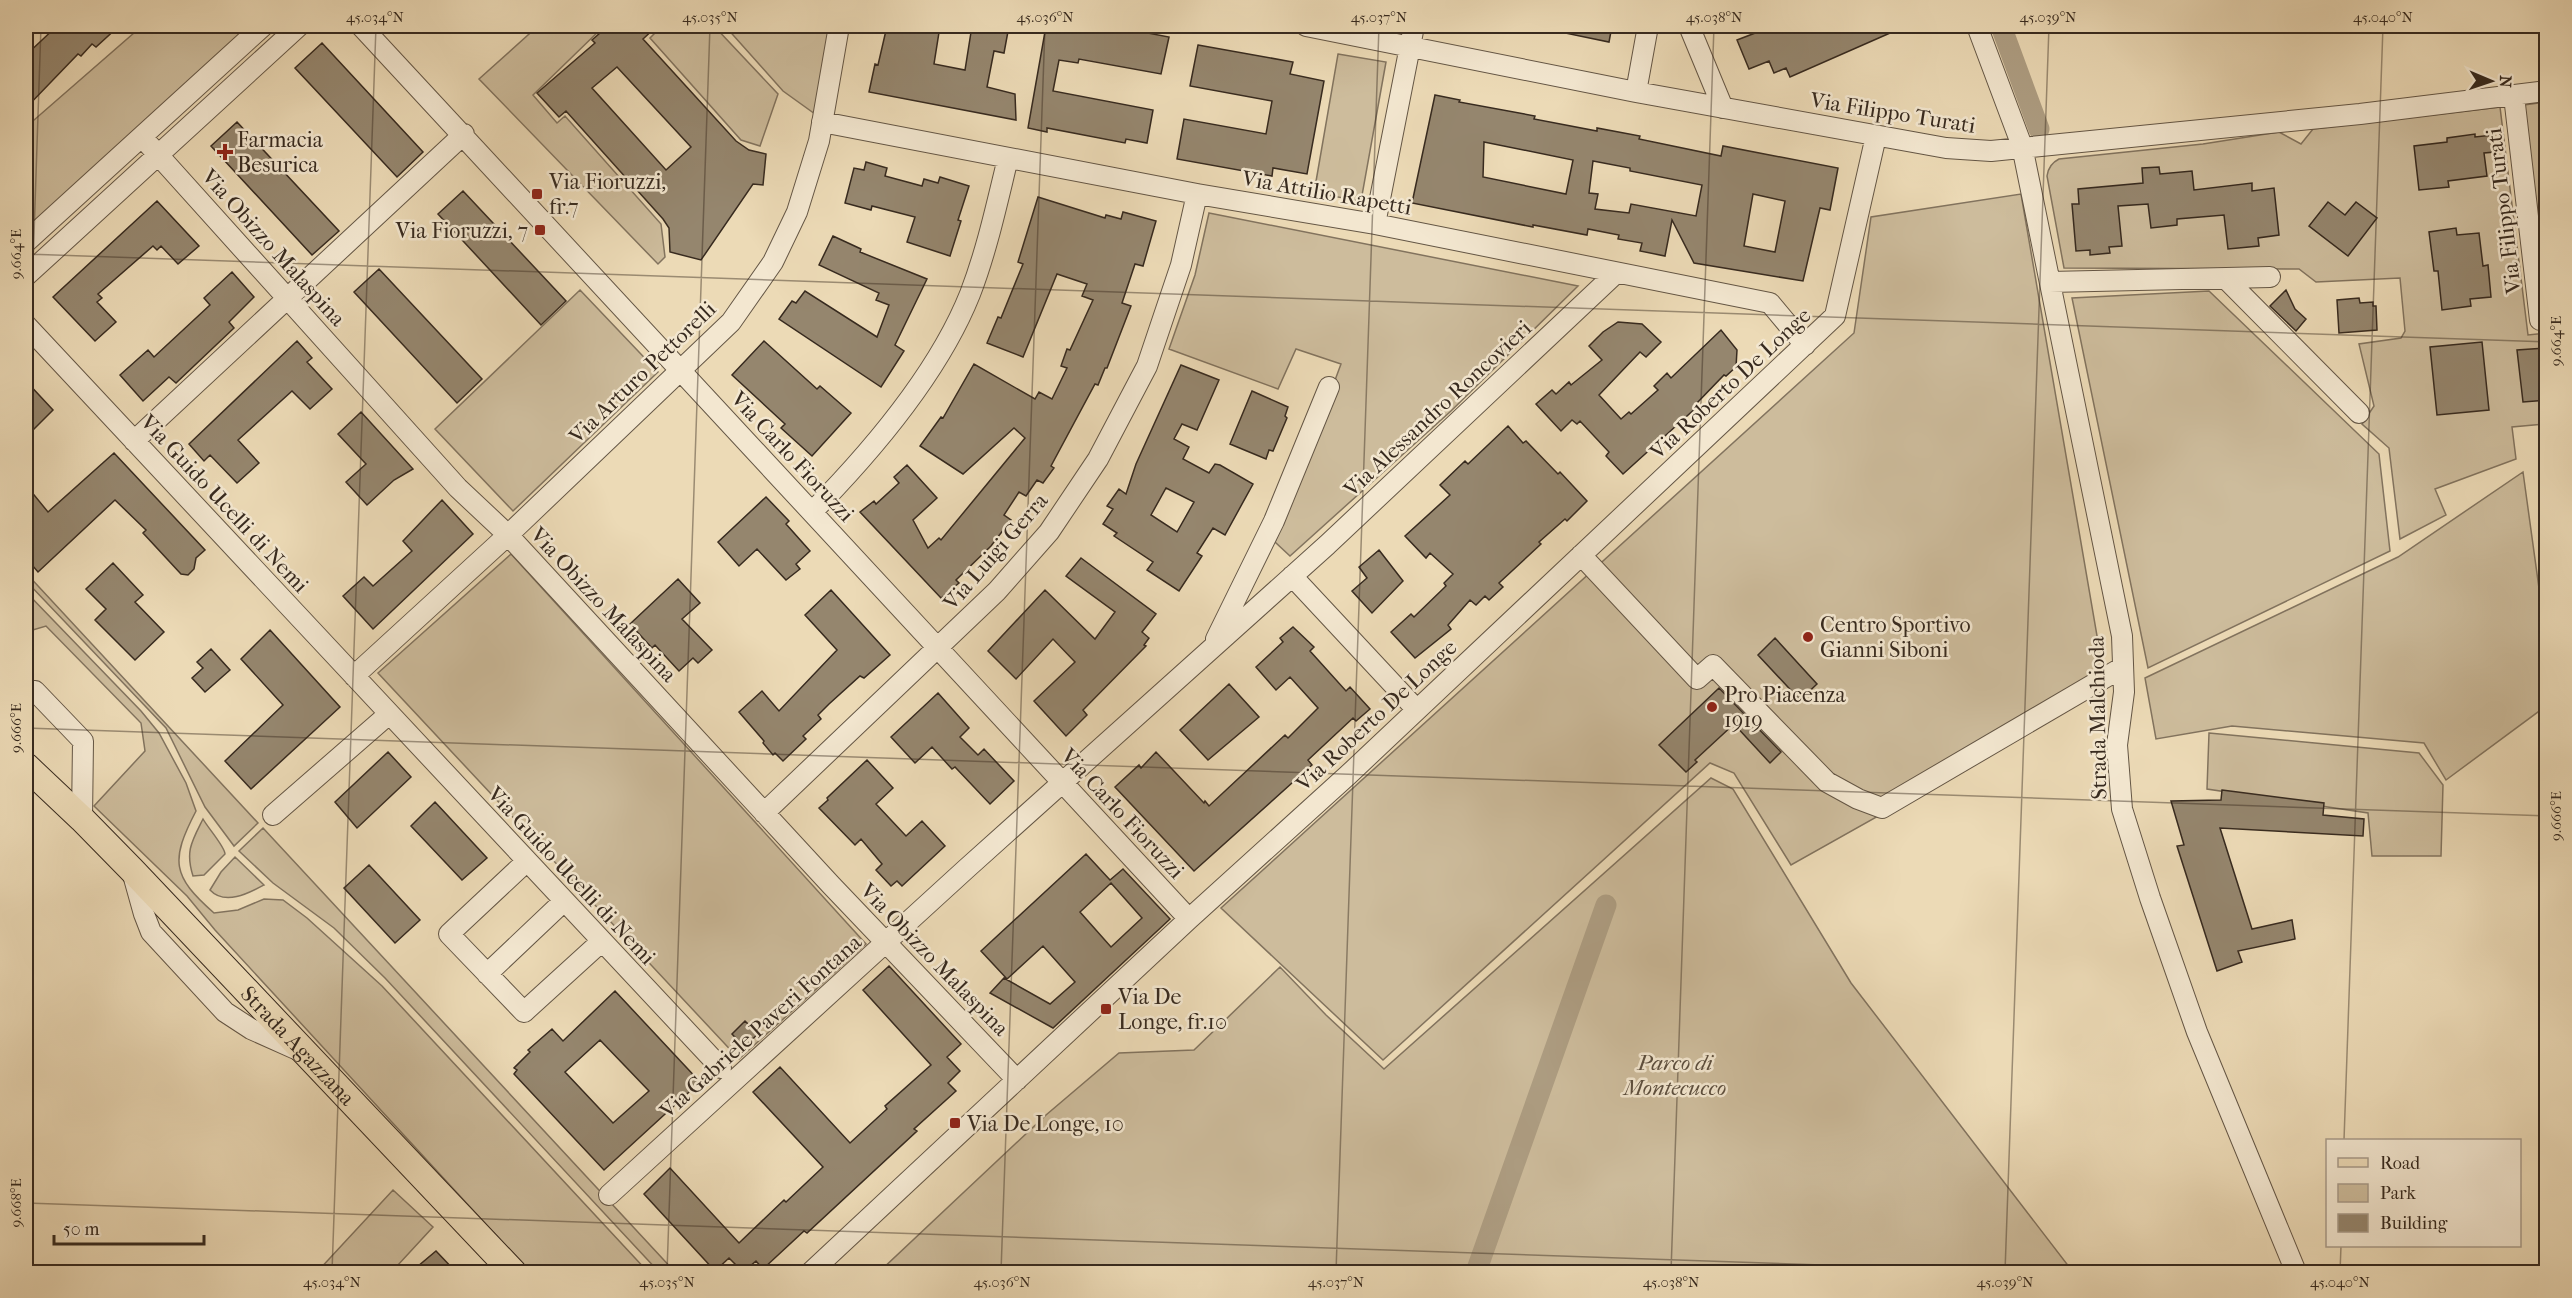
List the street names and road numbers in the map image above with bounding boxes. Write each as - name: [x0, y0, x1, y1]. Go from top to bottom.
- street label: Via Filippo Turati: [1807, 87, 1978, 139]
- street label: Via Filippo Turati: [2481, 126, 2527, 296]
- street label: Via Obizzo Malaspina: [195, 163, 351, 332]
- street label: Via Attilio Rapetti: [1239, 165, 1414, 221]
- street label: Via Arturo Pettorelli: [563, 296, 722, 450]
- street label: Via Roberto De Longe: [1644, 302, 1816, 466]
- street label: Via Alessandro Roncovieri: [1338, 315, 1537, 503]
- street label: Via Carlo Fioruzzi: [725, 385, 860, 528]
- street label: Via Guido Ucelli di Nemi: [134, 409, 314, 598]
- street label: Via Luigi Gerra: [937, 487, 1054, 616]
- street label: Via Obizzo Malaspina: [524, 521, 682, 688]
- street label: Via Roberto De Longe: [1290, 634, 1462, 798]
- street label: Strada Malchioda: [2084, 635, 2112, 800]
- street label: Via Carlo Fioruzzi: [1055, 742, 1190, 885]
- street label: Via Guido Ucelli di Nemi: [481, 781, 661, 970]
- street label: Via Obizzo Malaspina: [854, 877, 1014, 1042]
- street label: Via Gabriele Paveri Fontana: [654, 929, 867, 1125]
- street label: Strada Agazzana: [235, 981, 361, 1112]

